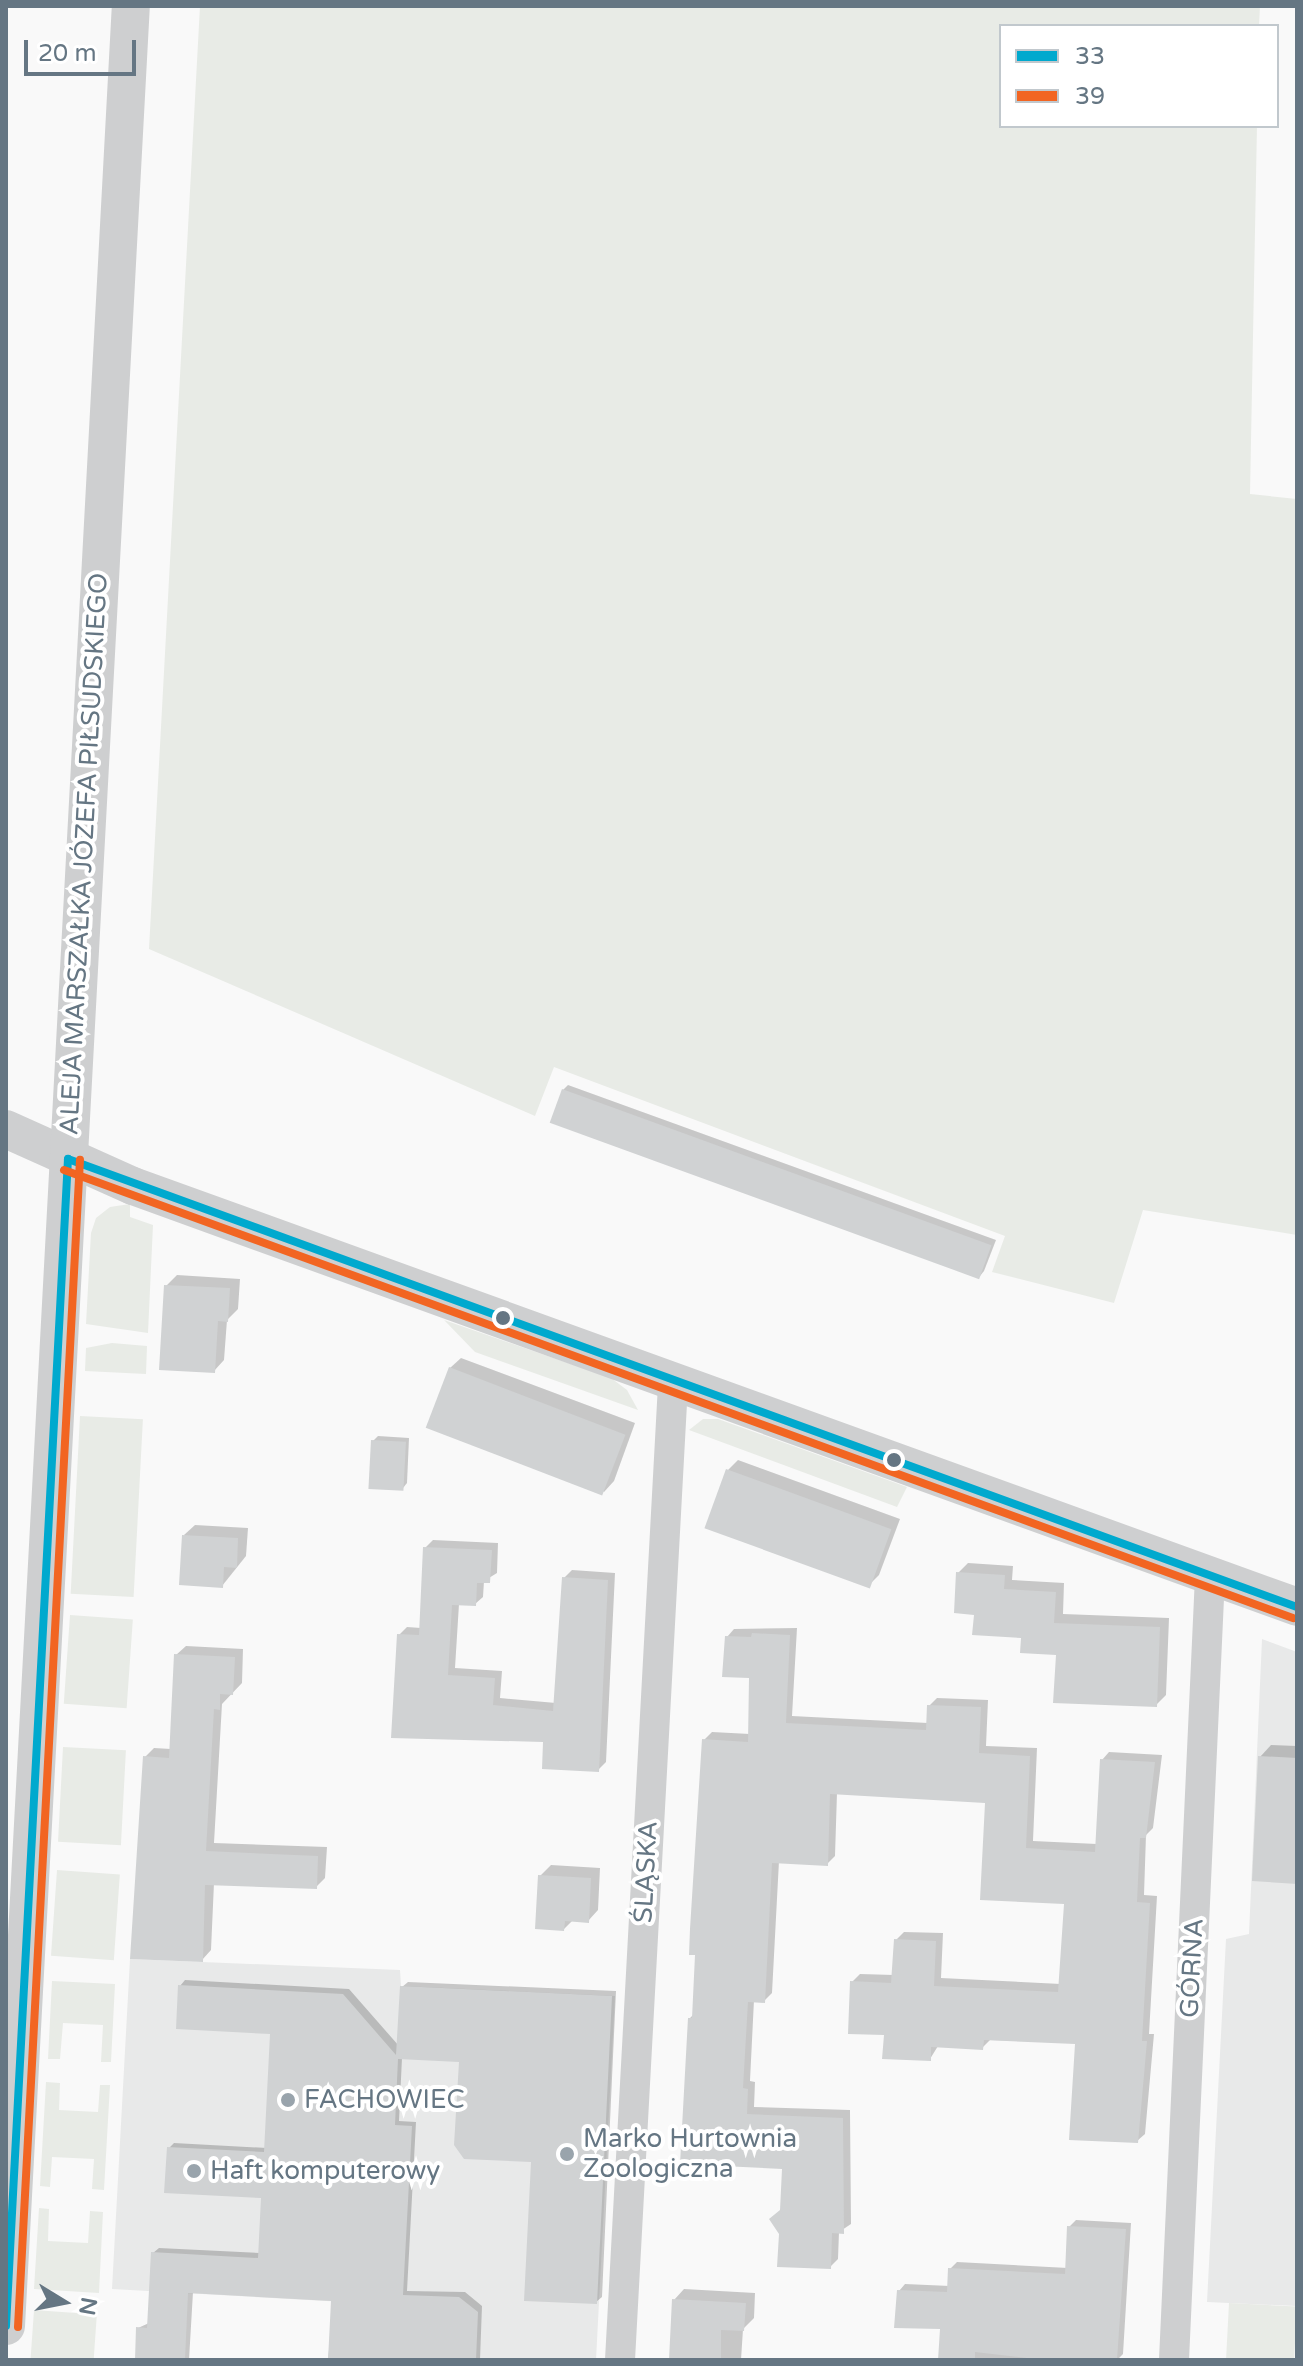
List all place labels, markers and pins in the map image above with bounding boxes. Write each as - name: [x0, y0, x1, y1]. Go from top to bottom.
- unlabelled marker: [495, 1310, 511, 1326]
- unlabelled marker: [886, 1452, 902, 1468]
- place label: FACHOWIEC: [304, 2084, 464, 2116]
- marker: FACHOWIEC: [279, 2091, 297, 2109]
- place label: Marko Hurtownia Zoologiczna: [583, 2123, 797, 2184]
- marker: Marko Hurtownia Zoologiczna: [558, 2145, 576, 2163]
- place label: Haft komputerowy: [210, 2155, 440, 2187]
- marker: Haft komputerowy: [185, 2162, 203, 2180]

